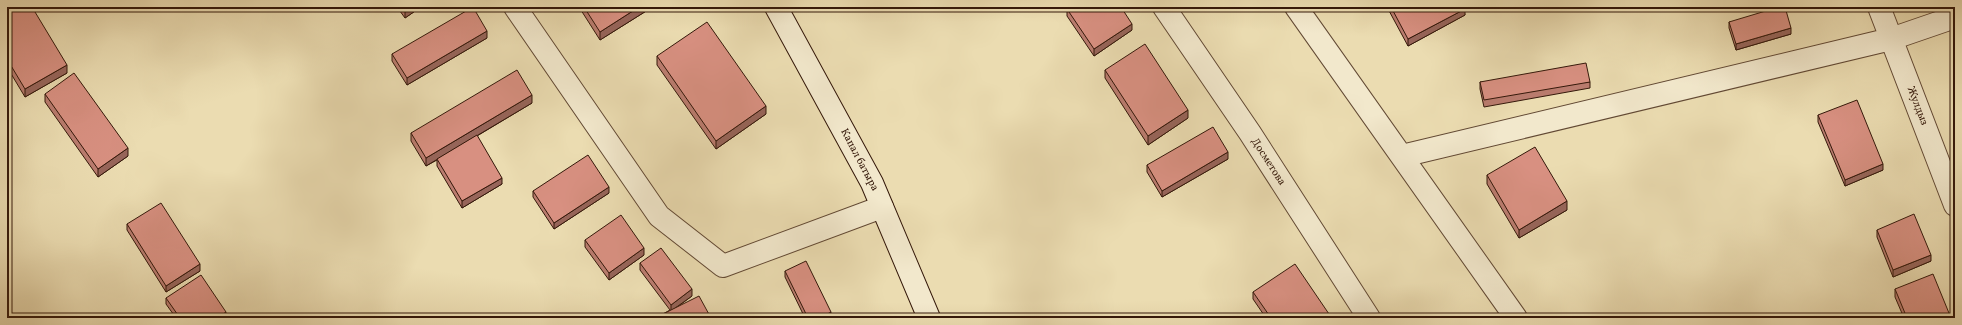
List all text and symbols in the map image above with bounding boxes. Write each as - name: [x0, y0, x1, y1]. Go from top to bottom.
- street label: Жулдыз: [1903, 84, 1931, 128]
- street label: Капал батыра: [836, 126, 882, 194]
- street label: Досметова: [1247, 135, 1289, 189]

